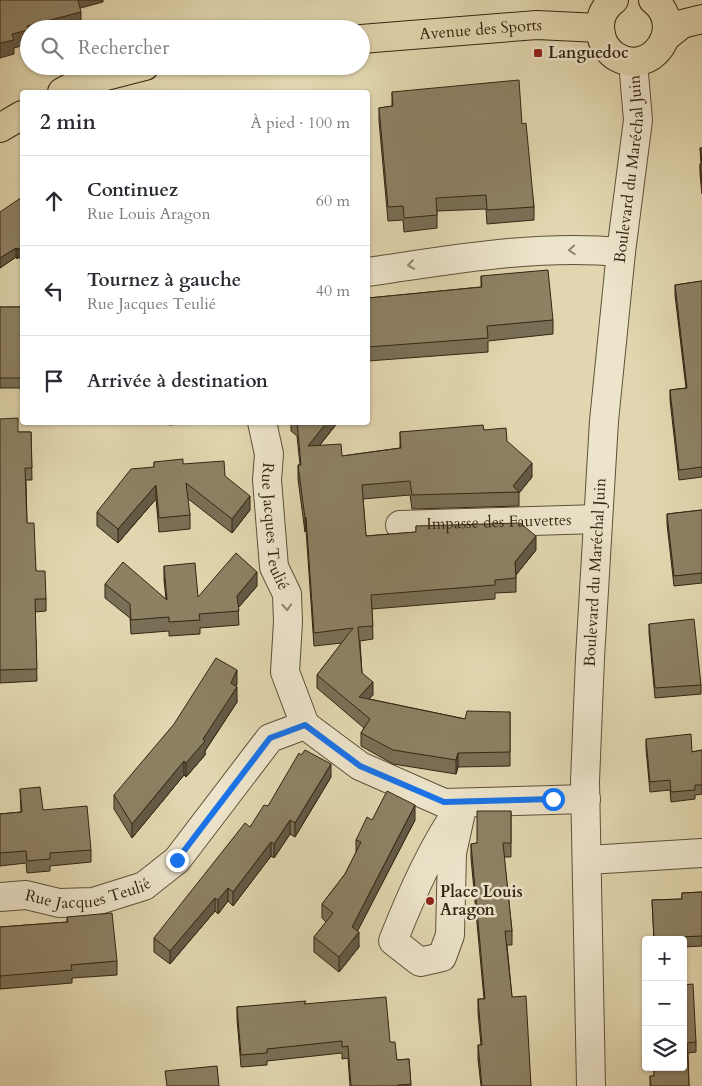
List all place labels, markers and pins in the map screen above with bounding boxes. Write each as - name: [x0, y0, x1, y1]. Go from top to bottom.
- place label: Languedoc: [548, 42, 629, 64]
- marker: Languedoc: [532, 47, 544, 59]
- place label: Place Louis Aragon: [440, 881, 523, 921]
- marker: Place Louis Aragon: [424, 895, 436, 907]

